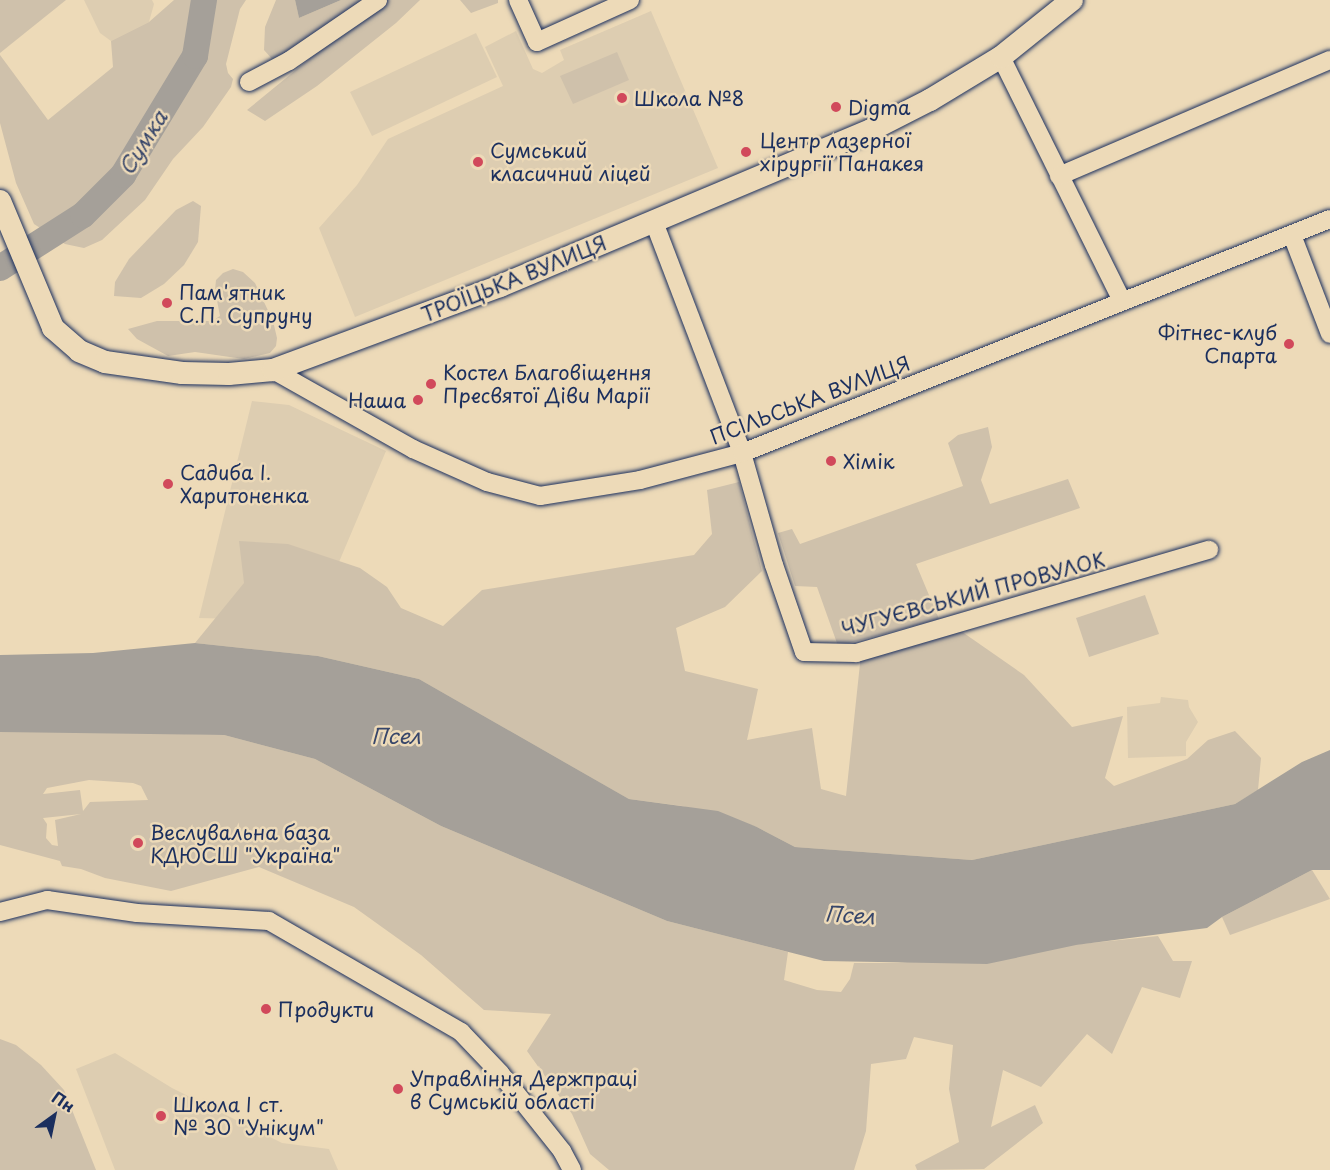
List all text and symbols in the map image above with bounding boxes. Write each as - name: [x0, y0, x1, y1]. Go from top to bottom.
- place label: Школа №8: [634, 86, 745, 110]
- marker: Школа №8: [615, 91, 629, 105]
- place label: Digma: [848, 95, 911, 119]
- marker: Digma: [829, 100, 843, 114]
- water label: Сумка: [113, 105, 171, 179]
- place label: Центр лазерної хірургії Панакея: [760, 128, 925, 175]
- place label: Сумський класичний ліцей: [490, 138, 651, 185]
- marker: Центр лазерної хірургії Панакея: [737, 143, 755, 161]
- marker: Сумський класичний ліцей: [471, 155, 485, 169]
- street label: ТРОЇЦЬКА ВУЛИЦЯ: [418, 231, 610, 327]
- place label: Пам'ятник С.П. Супруну: [179, 280, 313, 327]
- marker: Пам'ятник С.П. Супруну: [160, 296, 174, 310]
- place label: Фітнес-клуб Спарта: [1158, 320, 1277, 367]
- marker: Фітнес-клуб Спарта: [1282, 337, 1296, 351]
- street label: ПСІЛЬСЬКА ВУЛИЦЯ: [707, 351, 913, 449]
- place label: Костел Благовіщення Пресвятої Діви Марії: [443, 360, 652, 407]
- marker: Костел Благовіщення Пресвятої Діви Марії: [424, 377, 438, 391]
- place label: Наша: [348, 388, 406, 412]
- marker: Наша: [411, 393, 425, 407]
- place label: Хімік: [843, 449, 895, 473]
- marker: Хімік: [824, 454, 838, 468]
- place label: Садиба І. Харитоненка: [180, 460, 309, 507]
- marker: Садиба І. Харитоненка: [161, 477, 175, 491]
- street label: ЧУГУЄВСЬКИЙ ПРОВУЛОК: [838, 547, 1108, 641]
- water label: Псел: [371, 722, 421, 748]
- place label: Веслувальна база КДЮСШ "Україна": [150, 820, 341, 867]
- marker: Веслувальна база КДЮСШ "Україна": [131, 836, 145, 850]
- water label: Псел: [824, 900, 876, 928]
- place label: Продукти: [278, 997, 374, 1021]
- marker: Продукти: [259, 1002, 273, 1016]
- place label: Управління Держпраці в Сумській області: [410, 1066, 637, 1113]
- marker: Управління Держпраці в Сумській області: [391, 1082, 405, 1096]
- text: Пн: [48, 1085, 80, 1117]
- north arrow: [24, 1086, 84, 1146]
- place label: Школа І ст. № 30 "Унікум": [173, 1092, 326, 1139]
- marker: Школа І ст. № 30 "Унікум": [154, 1109, 168, 1123]

